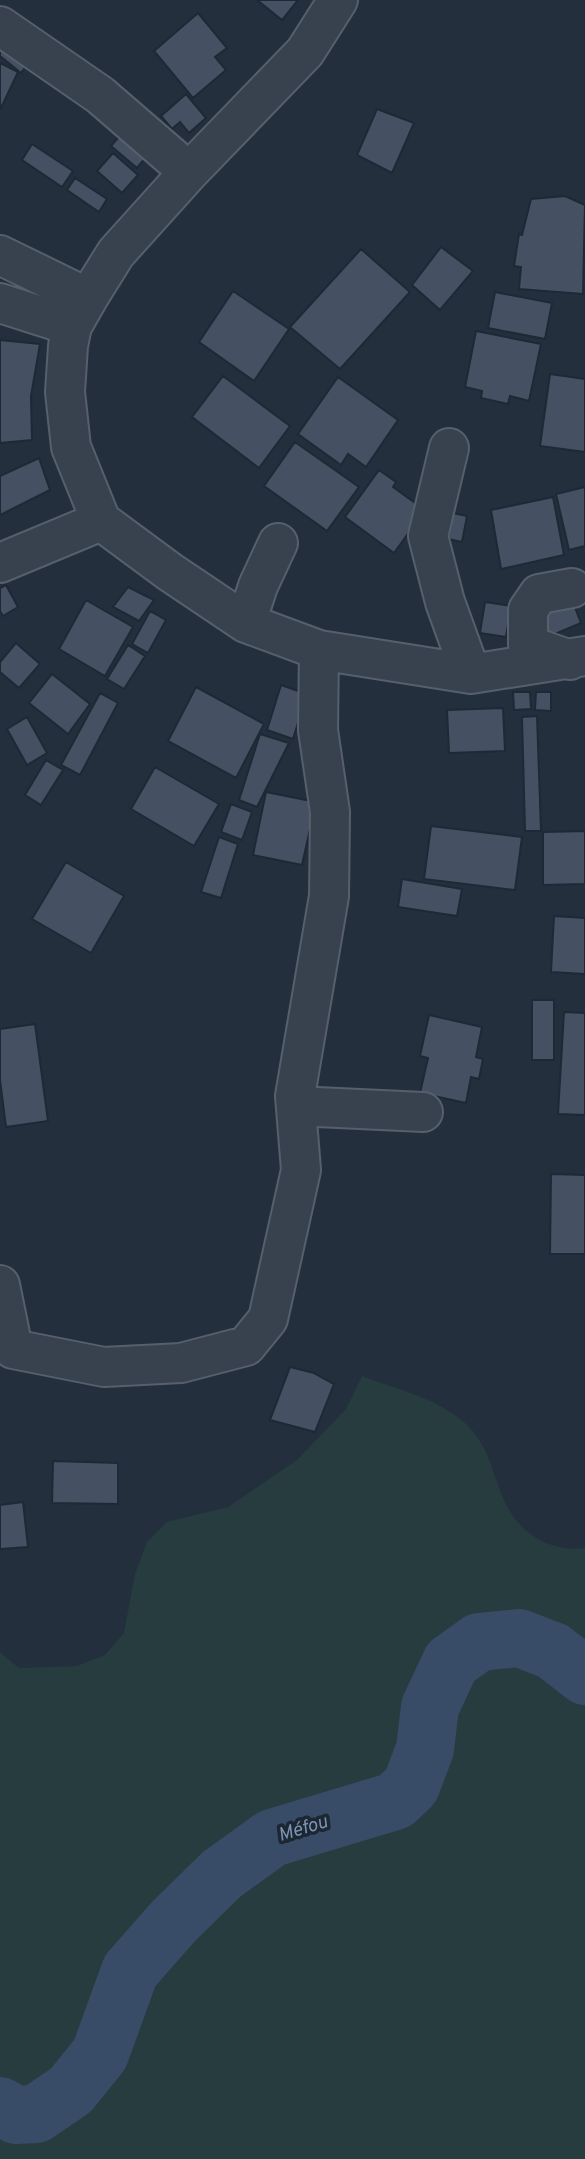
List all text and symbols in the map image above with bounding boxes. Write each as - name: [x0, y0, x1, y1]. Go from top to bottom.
- water label: Méfou: [275, 1810, 331, 1848]

